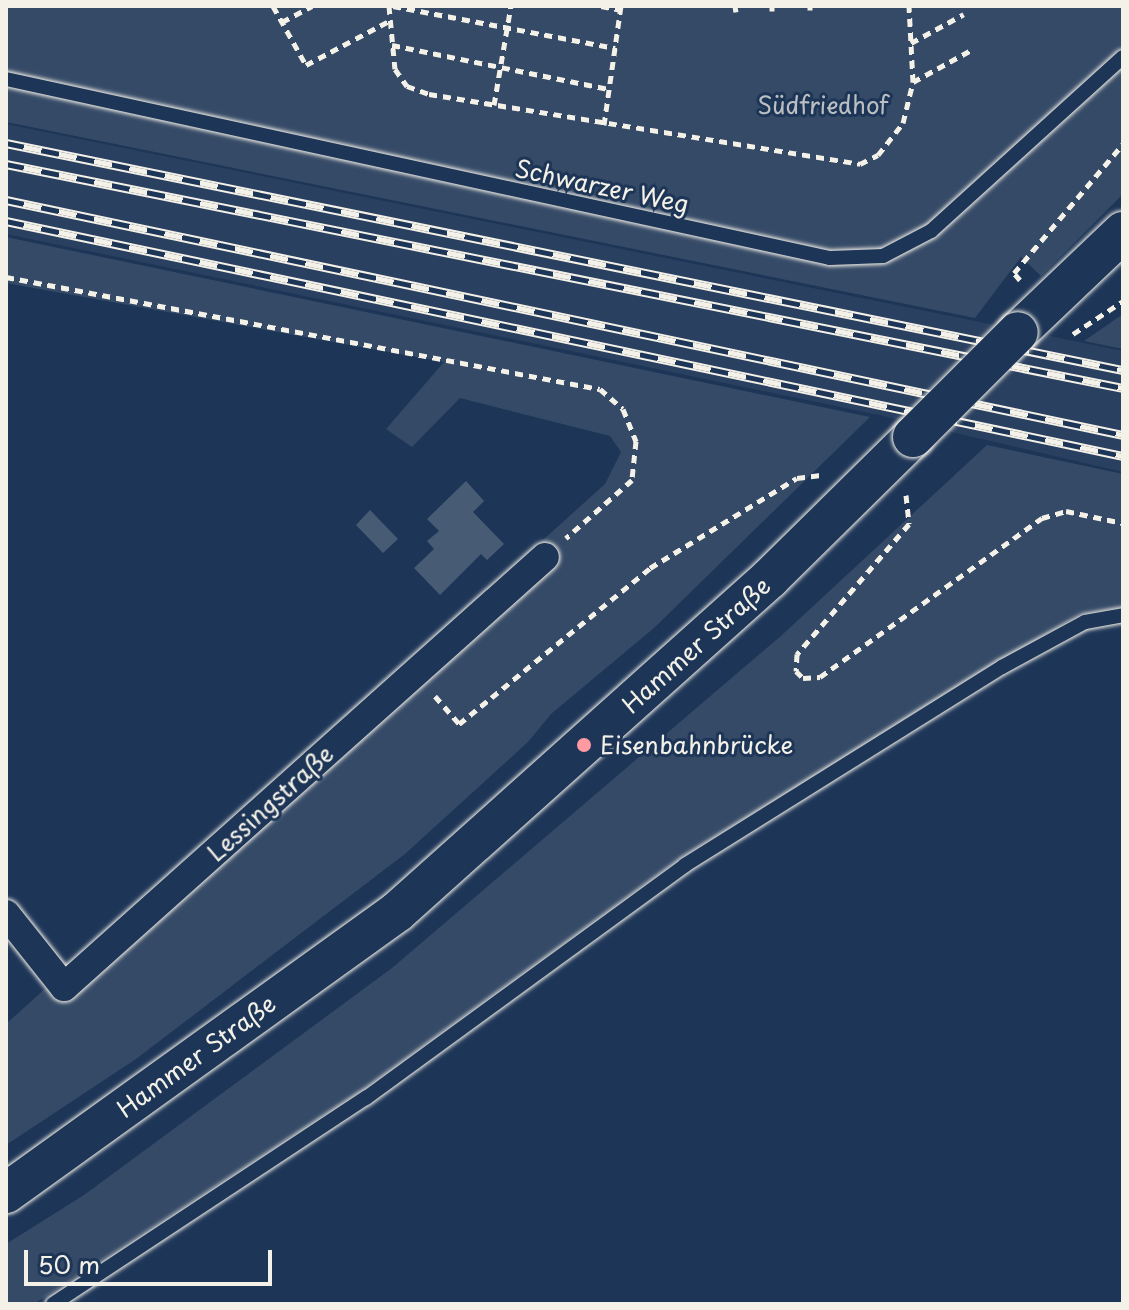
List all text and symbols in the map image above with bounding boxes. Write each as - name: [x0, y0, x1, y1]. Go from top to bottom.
- park label: Südfriedhof: [757, 91, 889, 119]
- street label: Schwarzer Weg: [512, 153, 692, 219]
- street label: Hammer Straße: [616, 571, 776, 719]
- place label: Eisenbahnbrücke: [600, 731, 793, 759]
- marker: Eisenbahnbrücke: [575, 736, 593, 754]
- street label: Lessingstraße: [201, 739, 339, 867]
- street label: Hammer Straße: [111, 989, 281, 1123]
- scale bar: [28, 1234, 276, 1284]
- text: 50 m: [38, 1246, 100, 1282]

